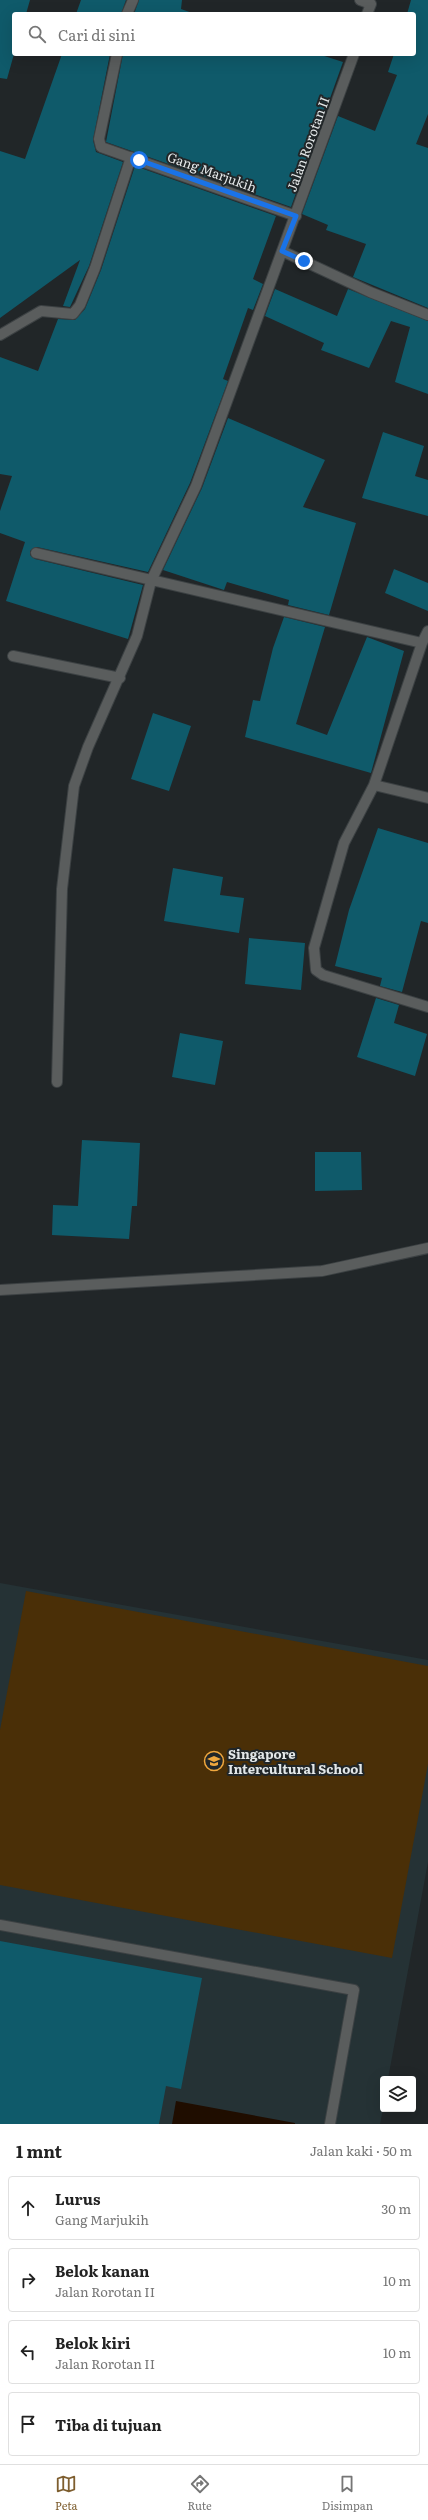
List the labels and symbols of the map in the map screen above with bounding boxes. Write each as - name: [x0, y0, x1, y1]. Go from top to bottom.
- street label: Jalan Rorotan II: [282, 94, 334, 194]
- street label: Gang Marjukih: [165, 147, 260, 197]
- route start: [130, 151, 148, 169]
- route end: [295, 252, 313, 270]
- place label: Singapore Intercultural School: [228, 1744, 363, 1778]
- school or university icon: Singapore Intercultural School: [203, 1750, 225, 1772]

